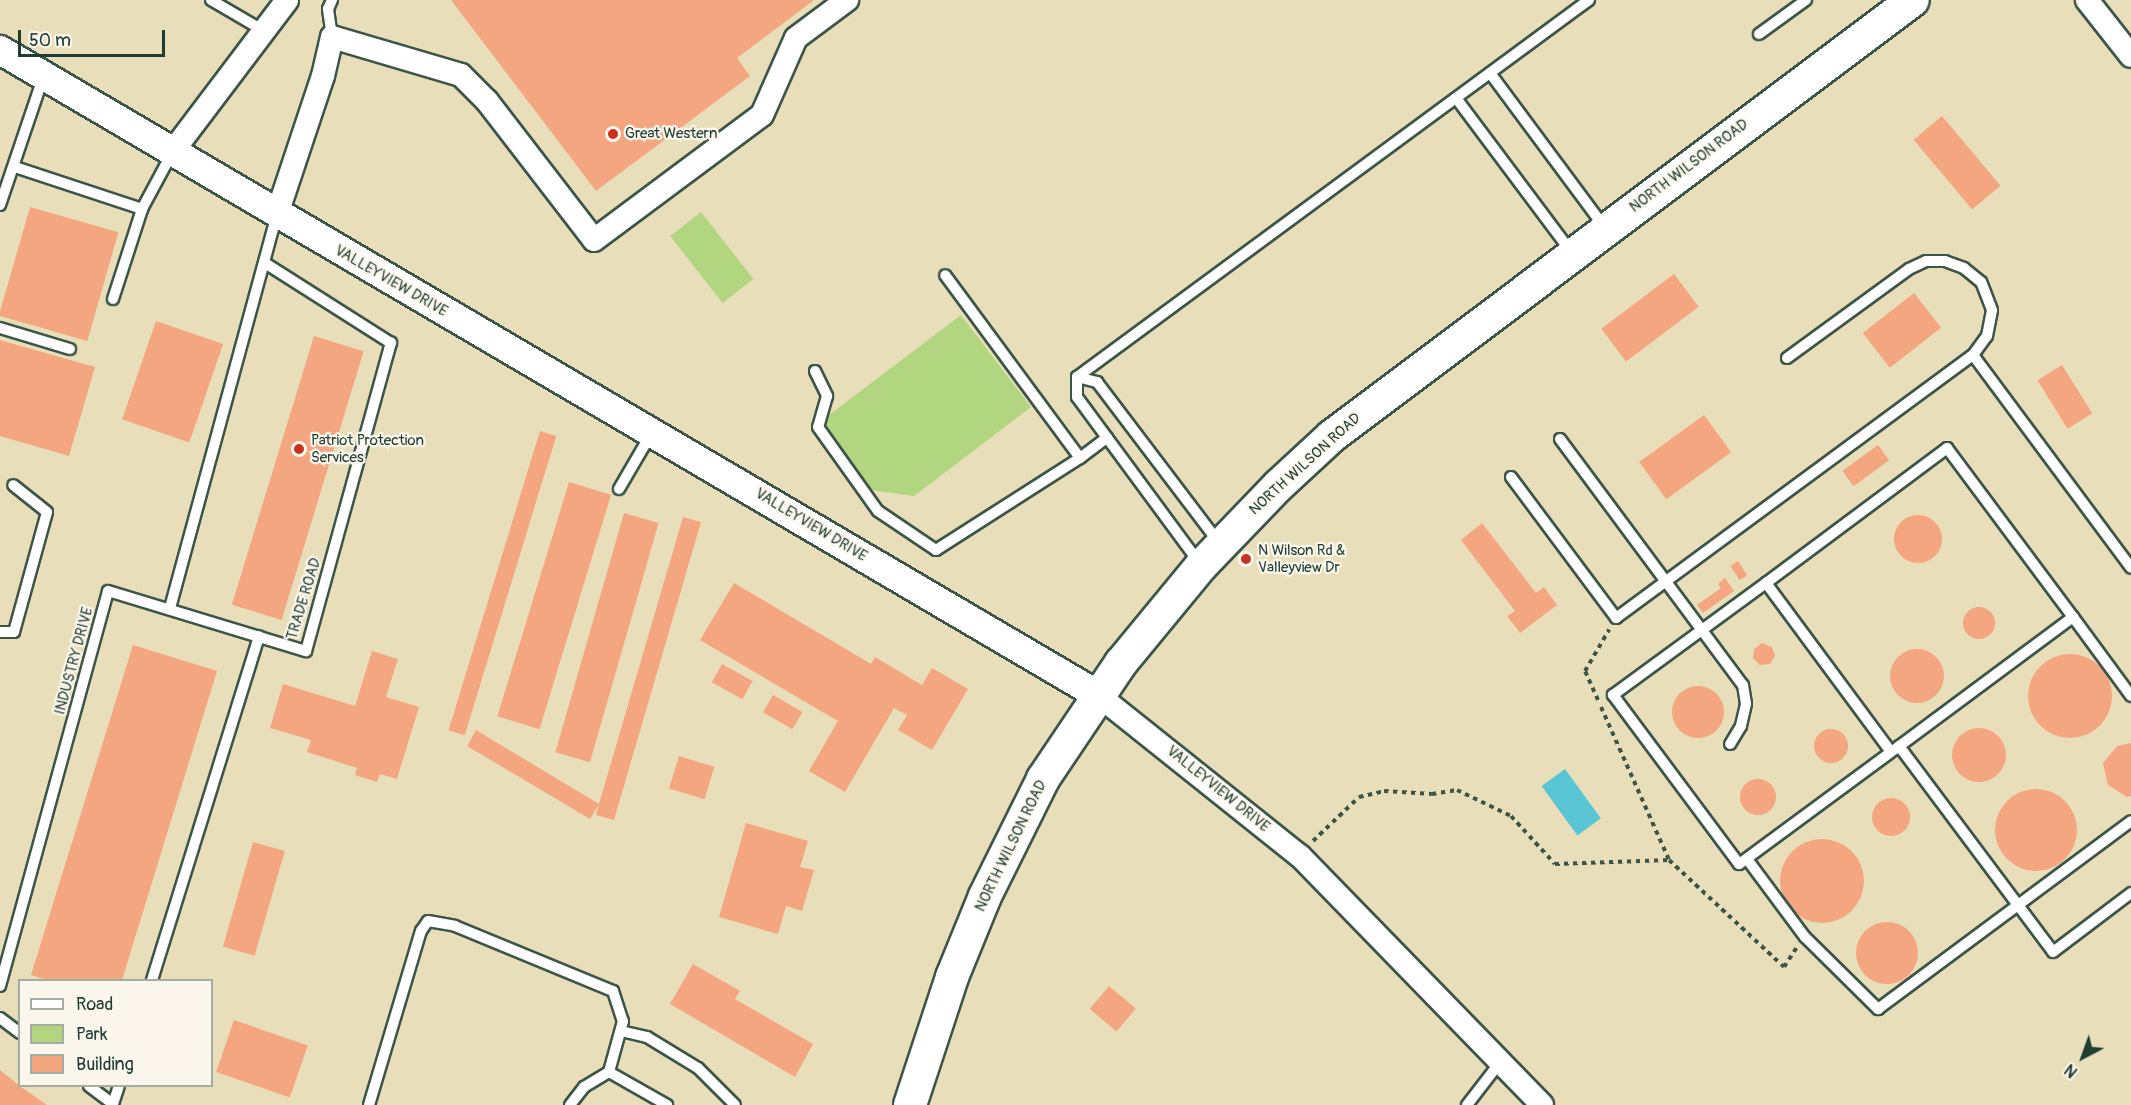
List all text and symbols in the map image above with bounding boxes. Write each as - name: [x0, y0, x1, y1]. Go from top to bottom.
- scale bar: [21, 18, 168, 56]
- text: 50 m: [29, 29, 71, 52]
- street label: NORTH WILSON ROAD: [1626, 115, 1752, 217]
- place label: Great Western: [625, 125, 717, 143]
- marker: Great Western: [606, 127, 620, 141]
- street label: VALLEYVIEW DRIVE: [331, 241, 451, 321]
- street label: NORTH WILSON ROAD: [1245, 409, 1365, 519]
- place label: Patriot Protection Services: [311, 431, 424, 466]
- marker: Patriot Protection Services: [292, 442, 306, 456]
- street label: VALLEYVIEW DRIVE: [752, 485, 870, 565]
- place label: N Wilson Rd & Valleyview Dr: [1258, 541, 1345, 576]
- marker: N Wilson Rd & Valleyview Dr: [1239, 552, 1253, 566]
- street label: TRADE ROAD: [283, 556, 325, 642]
- street label: INDUSTRY DRIVE: [51, 605, 97, 717]
- street label: VALLEYVIEW DRIVE: [1163, 742, 1273, 836]
- street label: NORTH WILSON ROAD: [971, 777, 1051, 915]
- legend: [18, 979, 213, 1087]
- text: Road: [76, 993, 113, 1016]
- text: Park: [76, 1023, 108, 1046]
- north arrow: [2053, 1027, 2113, 1087]
- text: Building: [76, 1053, 134, 1076]
- text: N: [2061, 1059, 2082, 1082]

